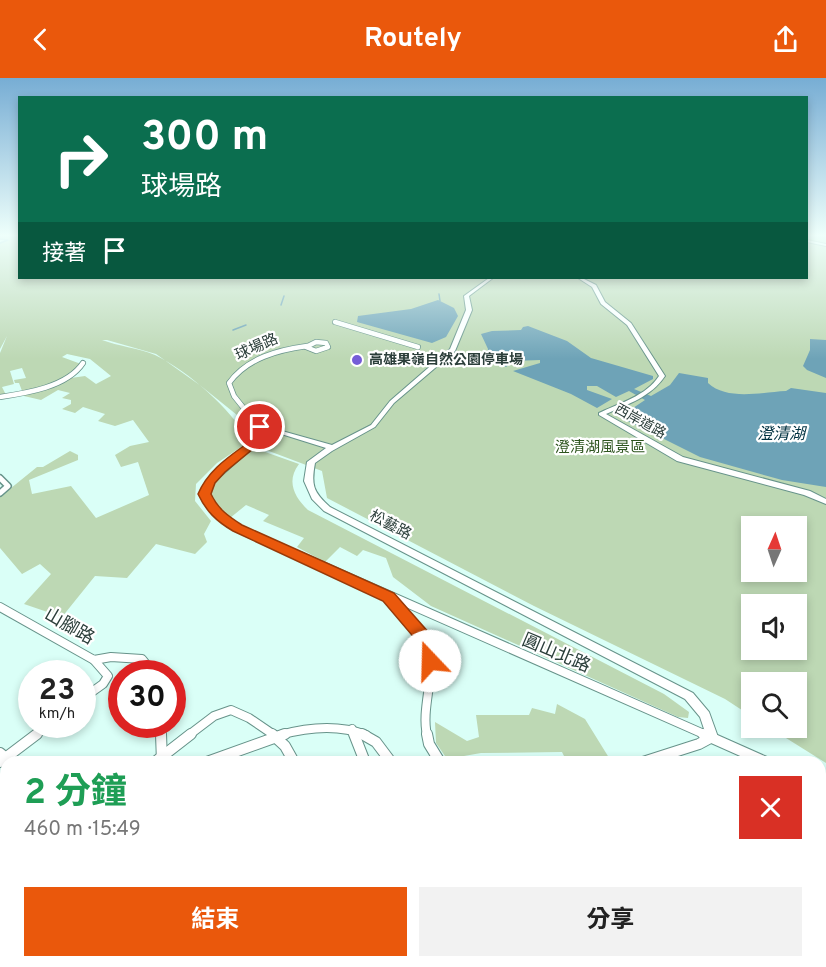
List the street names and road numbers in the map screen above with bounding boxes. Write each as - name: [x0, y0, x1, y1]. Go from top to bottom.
- street label: 球場路: [233, 330, 281, 366]
- street label: 西岸道路: [611, 401, 669, 443]
- street label: 松藝路: [366, 507, 414, 545]
- street label: 山腳路: [40, 604, 98, 650]
- street label: 圓山北路: [518, 629, 594, 679]

